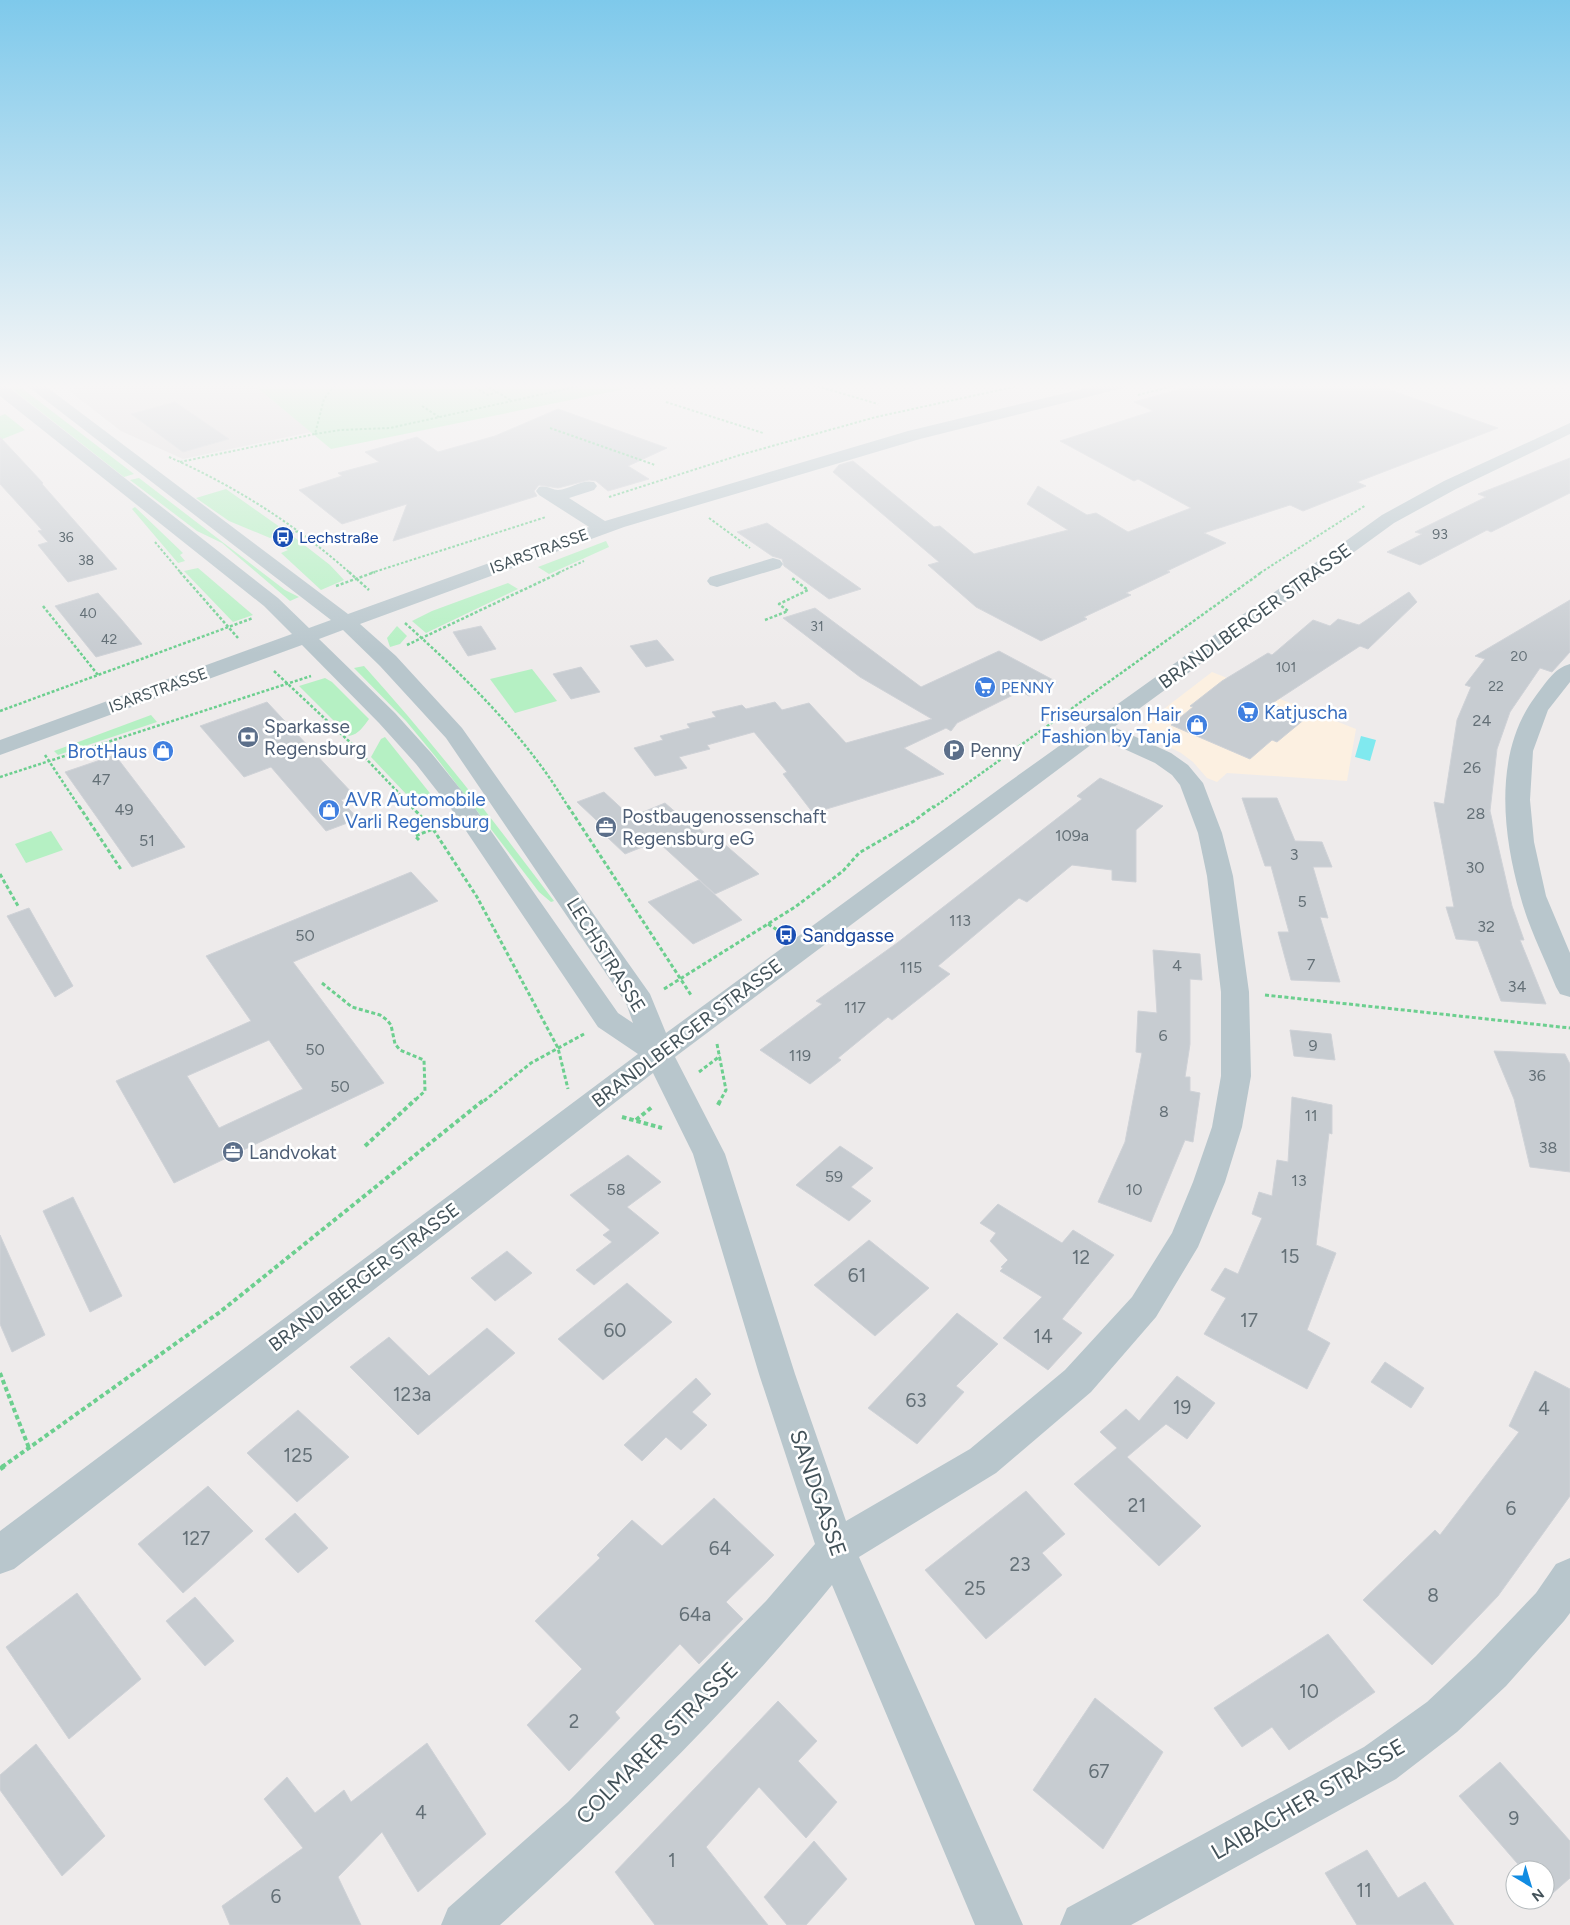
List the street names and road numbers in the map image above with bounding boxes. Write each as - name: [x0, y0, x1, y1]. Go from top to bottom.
- street label: ISARSTRASSE: [487, 524, 591, 578]
- street label: BRANDLBERGER STRASSE: [1154, 538, 1356, 694]
- street label: ISARSTRASSE: [106, 663, 210, 717]
- street label: LECHSTRASSE: [562, 894, 650, 1016]
- street label: BRANDLBERGER STRASSE: [587, 954, 787, 1112]
- street label: BRANDLBERGER STRASSE: [264, 1198, 464, 1356]
- street label: SANDGASSE: [784, 1426, 852, 1560]
- street label: COLMARER STRASSE: [570, 1656, 744, 1830]
- street label: LAIBACHER STRASSE: [1206, 1733, 1410, 1865]

